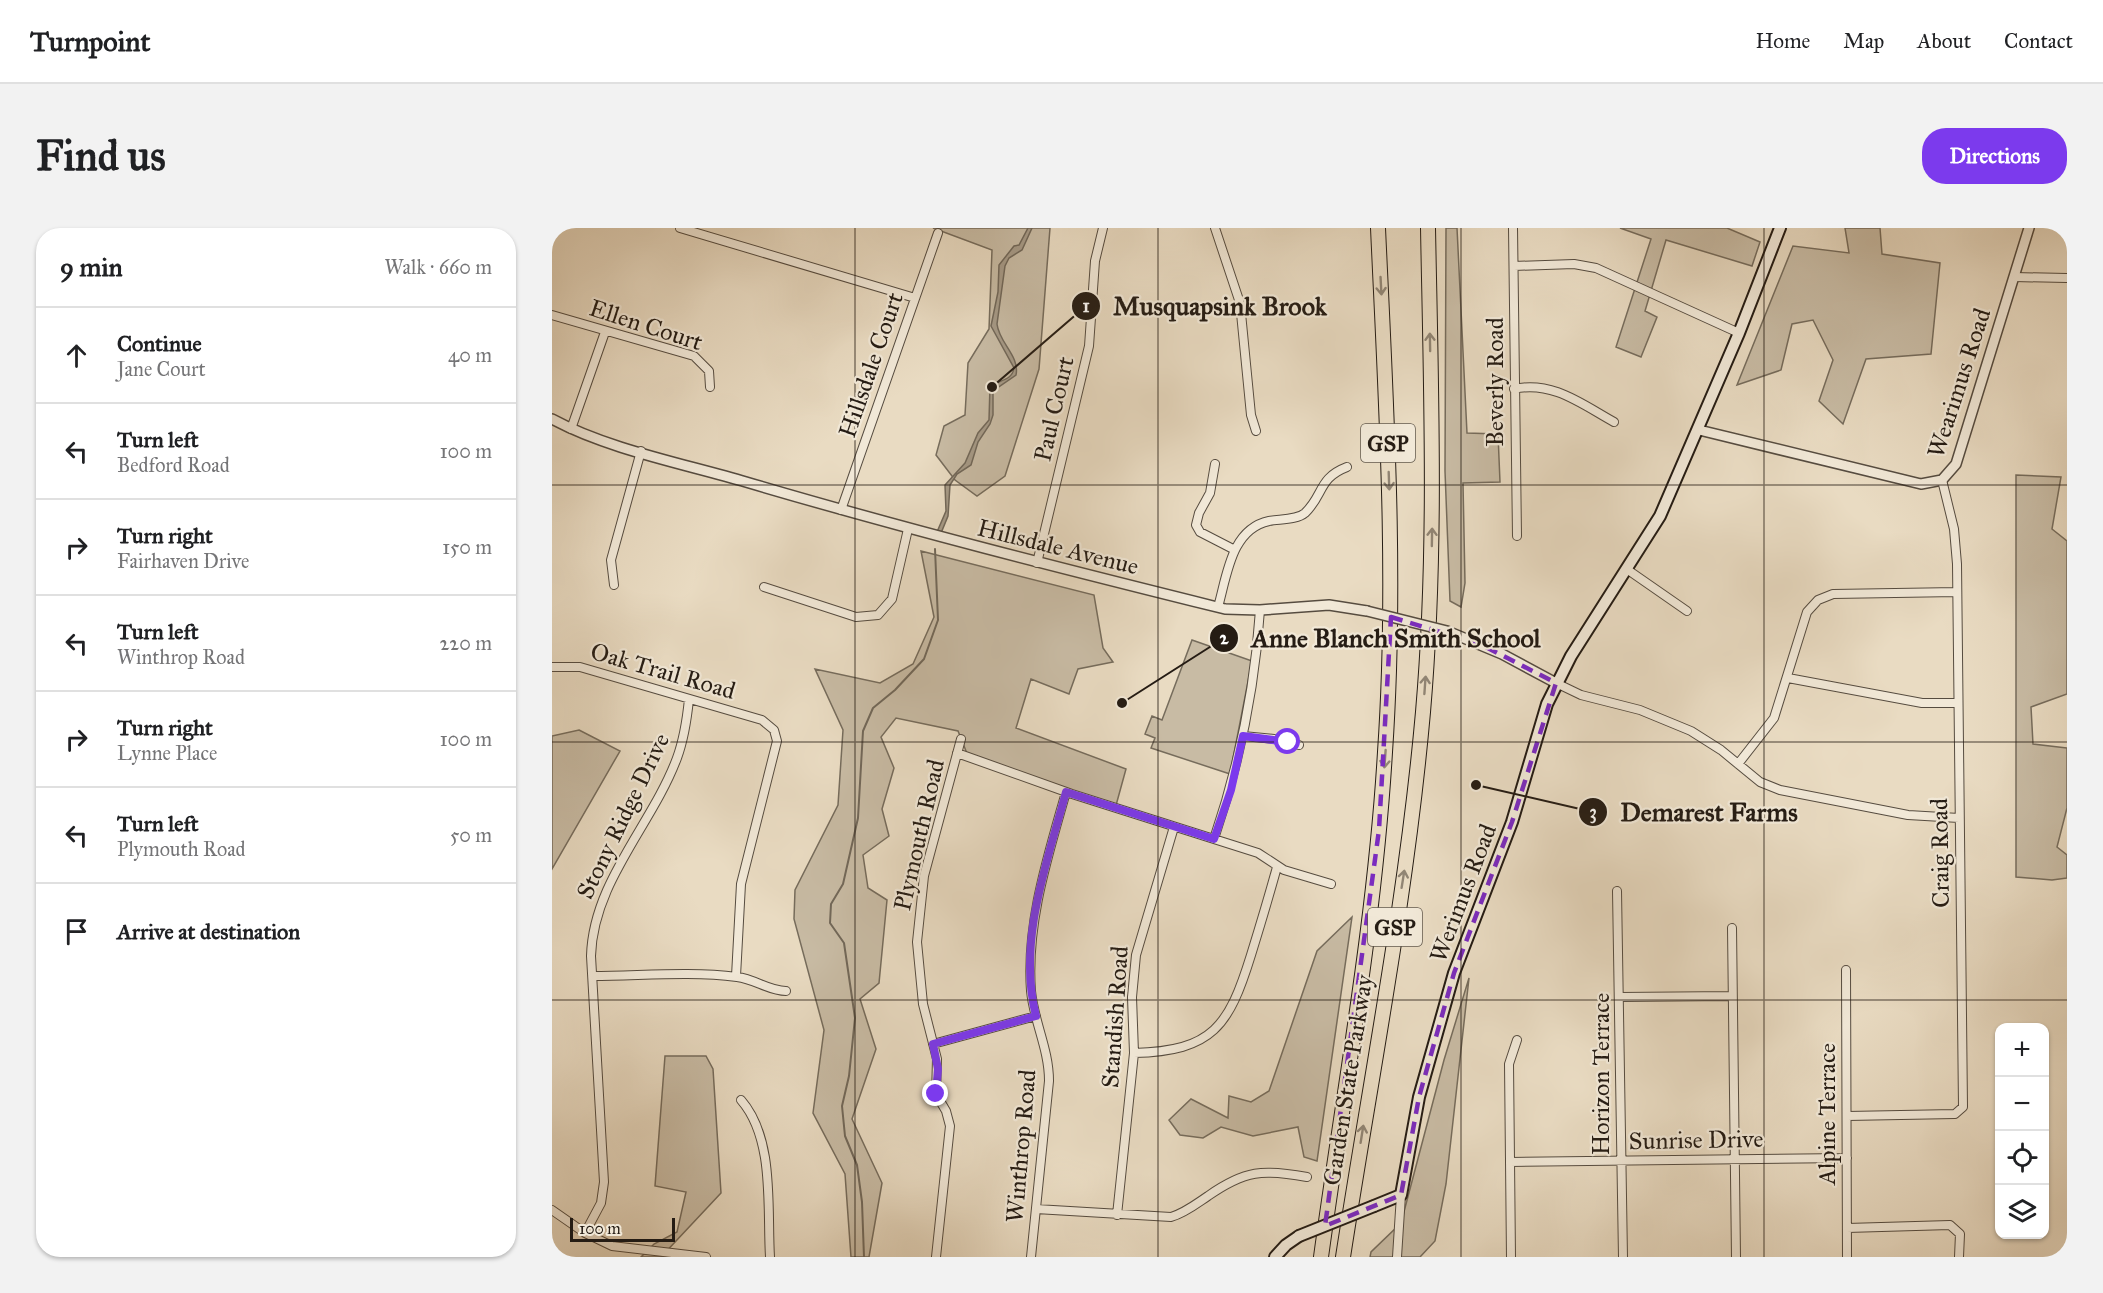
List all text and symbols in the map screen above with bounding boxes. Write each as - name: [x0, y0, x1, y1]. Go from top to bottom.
- text: Turnpoint: [30, 24, 150, 59]
- text: Home: [1755, 28, 1810, 54]
- text: Map: [1843, 28, 1884, 54]
- text: About: [1917, 28, 1971, 54]
- text: Contact: [2004, 28, 2073, 54]
- button: Directions: [1922, 128, 2067, 184]
- text: Find us: [36, 130, 166, 182]
- text: 9 min: [60, 251, 123, 283]
- text: Walk · 660 m: [385, 255, 492, 279]
- one-way arrow: [1376, 276, 1387, 296]
- callout: Musquapsink Brook: [1071, 284, 1339, 328]
- street label: Hillsdale Court: [832, 288, 910, 442]
- text: Musquapsink Brook: [1113, 290, 1328, 322]
- street label: Ellen Court: [586, 293, 707, 358]
- text: 1: [1082, 295, 1090, 317]
- street label: Wearimus Road: [1921, 304, 1997, 462]
- street label: Beverly Road: [1480, 317, 1510, 447]
- text: Continue: [117, 330, 202, 357]
- one-way arrow: [1425, 332, 1436, 352]
- icon: ahead: [60, 339, 93, 372]
- text: 40 m: [448, 343, 492, 367]
- street label: Paul Court: [1027, 353, 1081, 464]
- text: Jane Court: [117, 357, 206, 381]
- road number: GSP: [1361, 424, 1415, 462]
- text: Turn left: [117, 426, 199, 453]
- icon: left: [60, 435, 93, 468]
- text: 100 m: [440, 439, 492, 463]
- text: Bedford Road: [117, 453, 230, 477]
- one-way arrow: [1383, 471, 1395, 491]
- street label: Hillsdale Avenue: [974, 512, 1142, 582]
- text: Turn right: [117, 522, 213, 549]
- one-way arrow: [1427, 527, 1438, 547]
- icon: right: [60, 531, 93, 564]
- text: 150 m: [442, 535, 492, 559]
- text: Fairhaven Drive: [117, 549, 249, 573]
- callout: Anne Blanch Smith School: [1209, 616, 1552, 660]
- text: Turn left: [117, 618, 199, 645]
- text: Anne Blanch Smith School: [1249, 622, 1542, 654]
- icon: left: [60, 627, 93, 660]
- text: 2: [1220, 627, 1230, 649]
- text: 220 m: [440, 631, 492, 655]
- street label: Oak Trail Road: [587, 636, 739, 706]
- text: Winthrop Road: [117, 645, 245, 669]
- one-way arrow: [1420, 676, 1431, 696]
- text: Turn right: [117, 714, 213, 741]
- icon: right: [60, 723, 93, 756]
- text: 100 m: [440, 727, 492, 751]
- street label: Stony Ridge Drive: [570, 728, 676, 904]
- route start: [1274, 728, 1300, 754]
- text: Lynne Place: [117, 741, 217, 765]
- one-way arrow: [1379, 749, 1390, 769]
- street label: Plymouth Road: [887, 756, 951, 914]
- callout: Demarest Farms: [1578, 790, 1810, 834]
- text: Demarest Farms: [1620, 796, 1798, 828]
- street label: Craig Road: [1924, 798, 1956, 908]
- text: 3: [1589, 801, 1597, 824]
- text: Turn left: [117, 810, 199, 837]
- icon: left: [60, 819, 93, 852]
- street label: Werimus Road: [1423, 820, 1503, 966]
- text: 50 m: [450, 823, 492, 847]
- text: Plymouth Road: [117, 837, 246, 861]
- one-way arrow: [1397, 869, 1408, 889]
- road number: GSP: [1368, 908, 1422, 946]
- icon: arrive: [60, 915, 93, 948]
- text: Arrive at destination: [117, 918, 300, 945]
- street label: Standish Road: [1095, 945, 1135, 1089]
- street label: Garden State Parkway: [1317, 972, 1380, 1188]
- street label: Horizon Terrace: [1586, 993, 1616, 1155]
- map controls: [1995, 1023, 2049, 1239]
- button: +: [1995, 1023, 2049, 1077]
- street label: Alpine Terrace: [1812, 1043, 1842, 1186]
- street label: Winthrop Road: [999, 1068, 1043, 1224]
- button: −: [1995, 1077, 2049, 1131]
- route end: [922, 1080, 948, 1106]
- one-way arrow: [1357, 1124, 1368, 1144]
- street label: Sunrise Drive: [1628, 1124, 1764, 1156]
- button: locate: [1995, 1131, 2049, 1185]
- button: layers: [1995, 1185, 2049, 1239]
- scale bar: [570, 1215, 675, 1242]
- text: 100 m: [579, 1219, 621, 1238]

